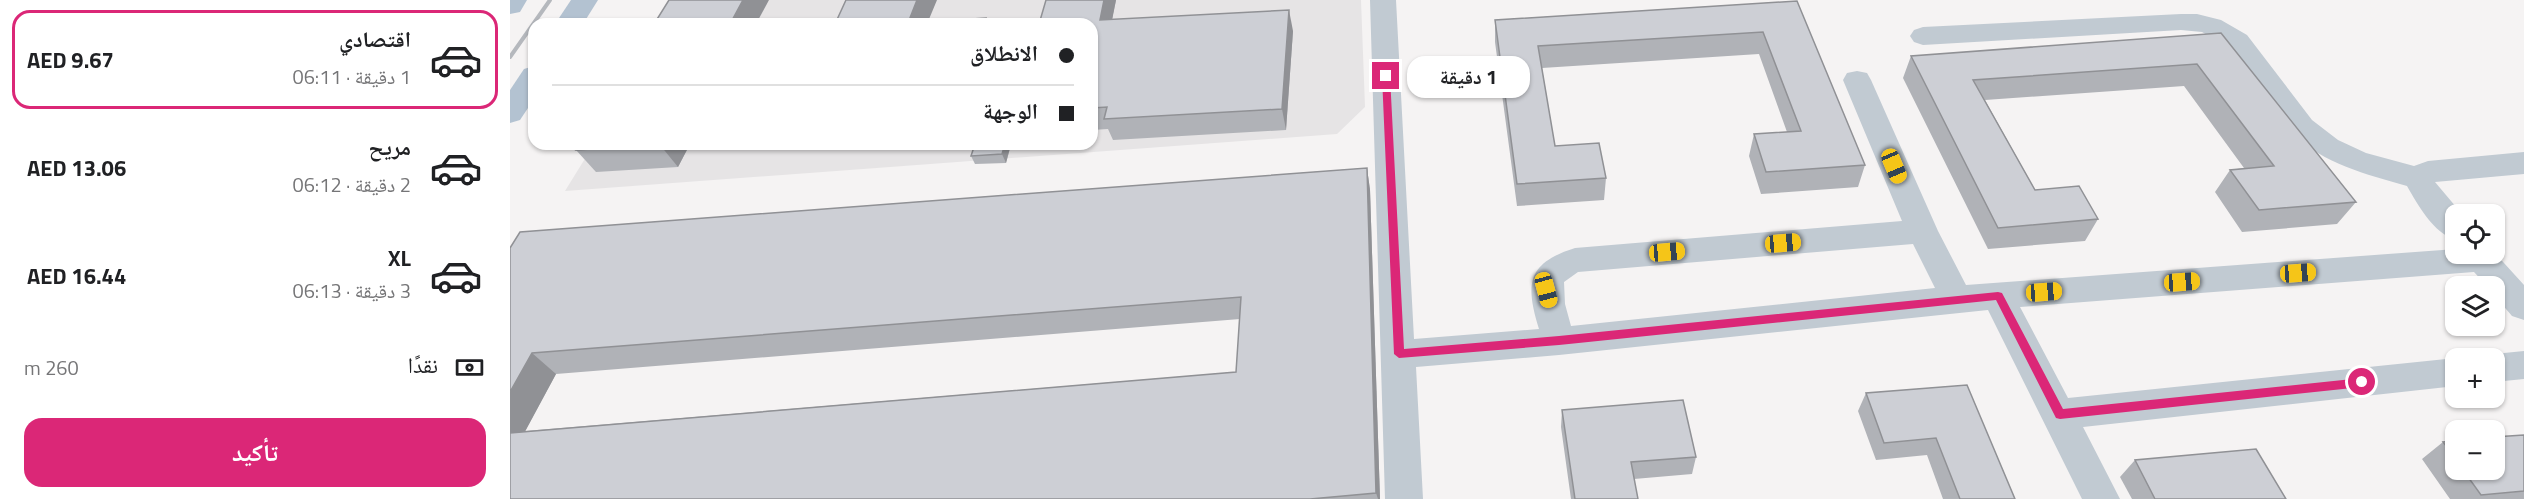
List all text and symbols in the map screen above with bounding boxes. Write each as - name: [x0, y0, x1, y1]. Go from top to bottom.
- text: اقتصادي: [339, 22, 411, 56]
- icon: car: [429, 33, 483, 87]
- text: الانطلاق: [970, 36, 1038, 70]
- text: AED 9.67: [27, 43, 114, 77]
- callout: 1 دقيقة: [1407, 55, 1530, 97]
- text: 1 دقيقة · 06:11: [292, 61, 411, 92]
- text: 1 دقيقة: [1440, 61, 1497, 92]
- route end: [1372, 62, 1399, 89]
- text: الوجهة: [983, 94, 1038, 128]
- text: مريح: [368, 130, 411, 164]
- icon: car: [429, 141, 483, 195]
- car: [1879, 146, 1909, 186]
- text: AED 13.06: [27, 151, 126, 185]
- text: 2 دقيقة · 06:12: [292, 169, 411, 200]
- map controls: [2445, 204, 2505, 480]
- button: locate: [2445, 204, 2505, 264]
- car: [1764, 232, 1802, 254]
- text: XL: [388, 241, 411, 275]
- car: [1648, 241, 1686, 263]
- icon: car: [429, 249, 483, 303]
- text: AED 16.44: [27, 259, 126, 293]
- car: [2279, 263, 2317, 283]
- car: [1533, 270, 1559, 310]
- car: [2163, 272, 2201, 292]
- text: 3 دقيقة · 06:13: [292, 275, 411, 306]
- button: layers: [2445, 276, 2505, 336]
- car: [2025, 282, 2063, 302]
- text: نقدًا: [408, 348, 438, 382]
- button: +: [2445, 348, 2505, 408]
- icon: cash: [453, 351, 486, 384]
- text: 260 m: [24, 352, 79, 383]
- route start: [2348, 368, 2375, 395]
- button: تأكيد: [24, 418, 486, 487]
- button: −: [2445, 420, 2505, 480]

